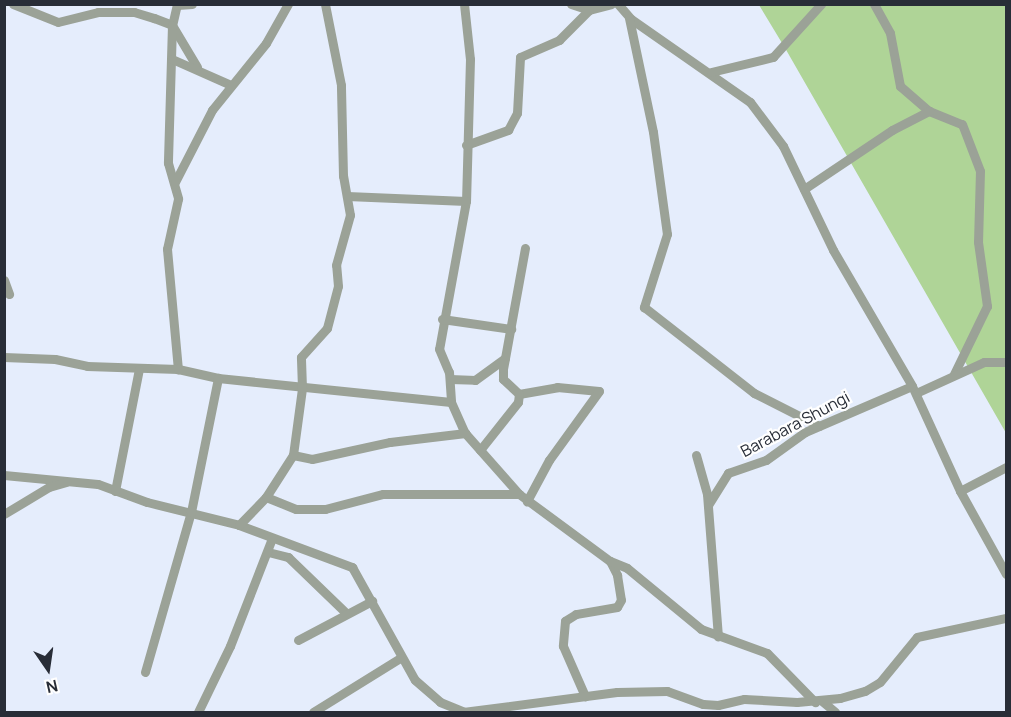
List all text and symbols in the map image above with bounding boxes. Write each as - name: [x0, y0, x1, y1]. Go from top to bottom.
- street label: Barabara Shungi: [737, 387, 853, 461]
- north arrow: [18, 639, 78, 699]
- text: N: [44, 675, 60, 699]

